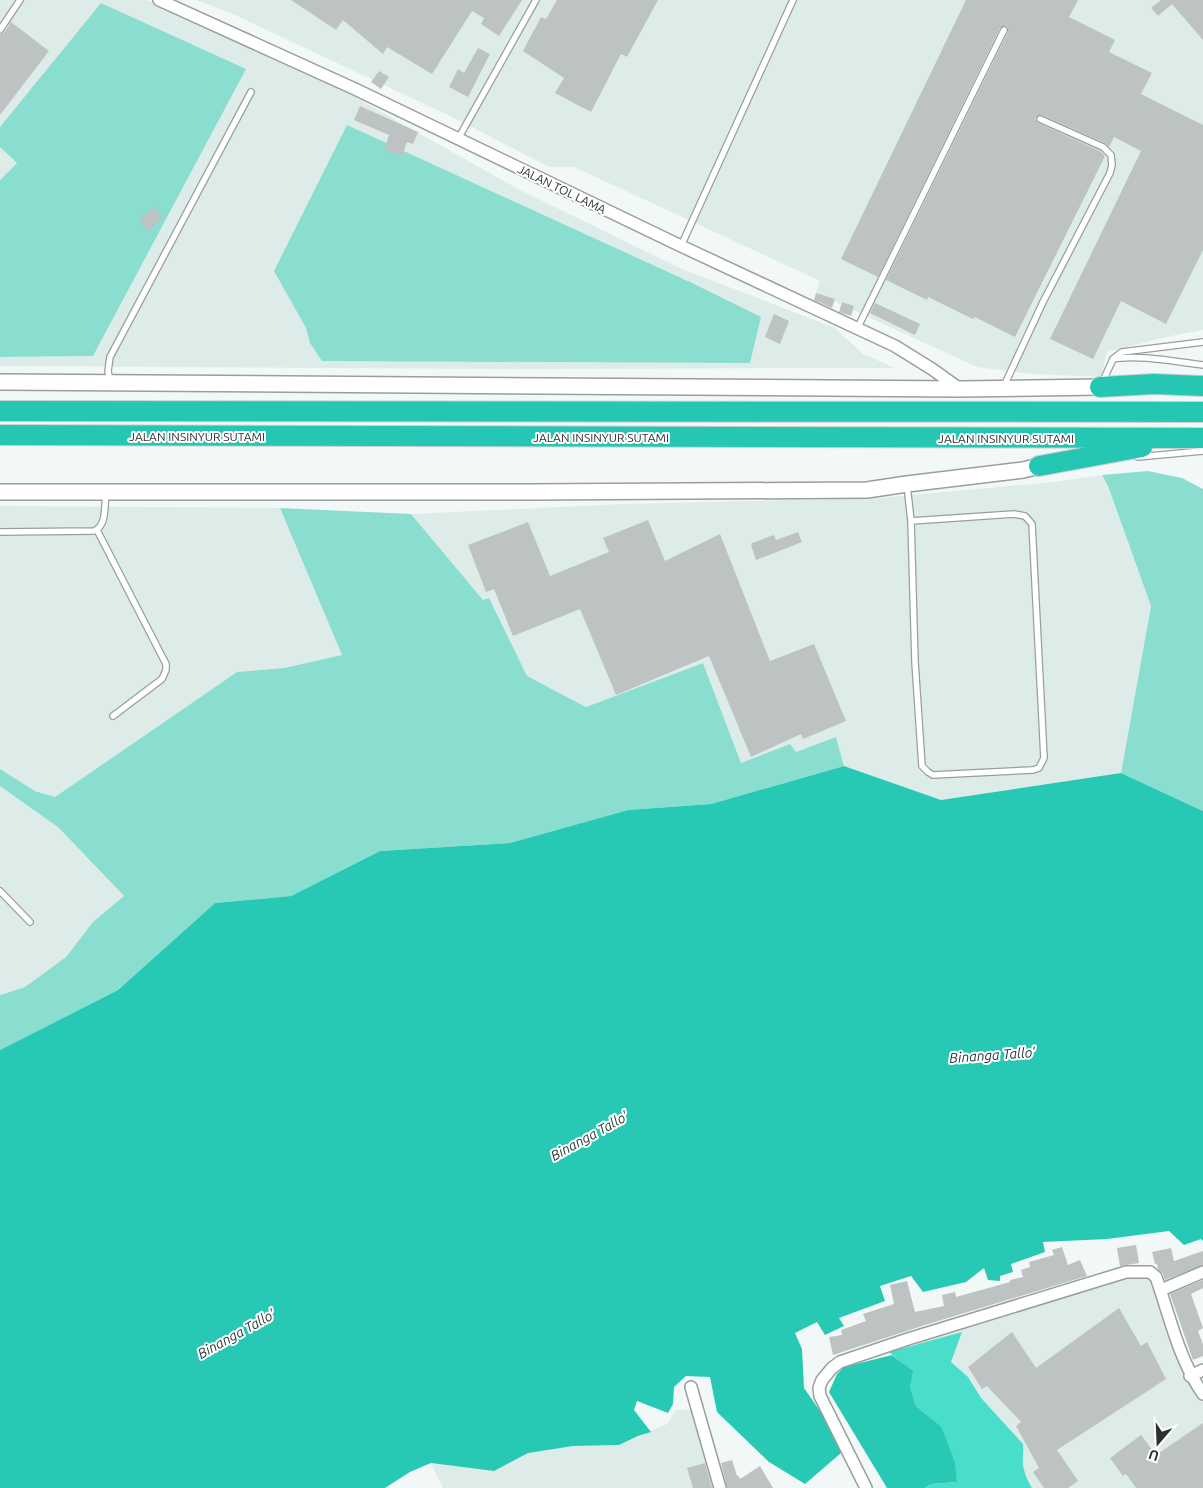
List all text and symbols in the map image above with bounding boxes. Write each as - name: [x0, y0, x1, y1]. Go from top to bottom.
- street label: JALAN TOL LAMA: [516, 162, 608, 216]
- street label: JALAN INSINYUR SUTAMI: [129, 430, 265, 443]
- street label: JALAN INSINYUR SUTAMI: [533, 431, 669, 444]
- street label: JALAN INSINYUR SUTAMI: [938, 432, 1074, 445]
- water label: Binanga Tallo': [949, 1044, 1036, 1066]
- water label: Binanga Tallo': [548, 1108, 631, 1164]
- water label: Binanga Tallo': [195, 1306, 278, 1362]
- north arrow: [1133, 1418, 1183, 1468]
- text: U: [1147, 1446, 1161, 1464]

